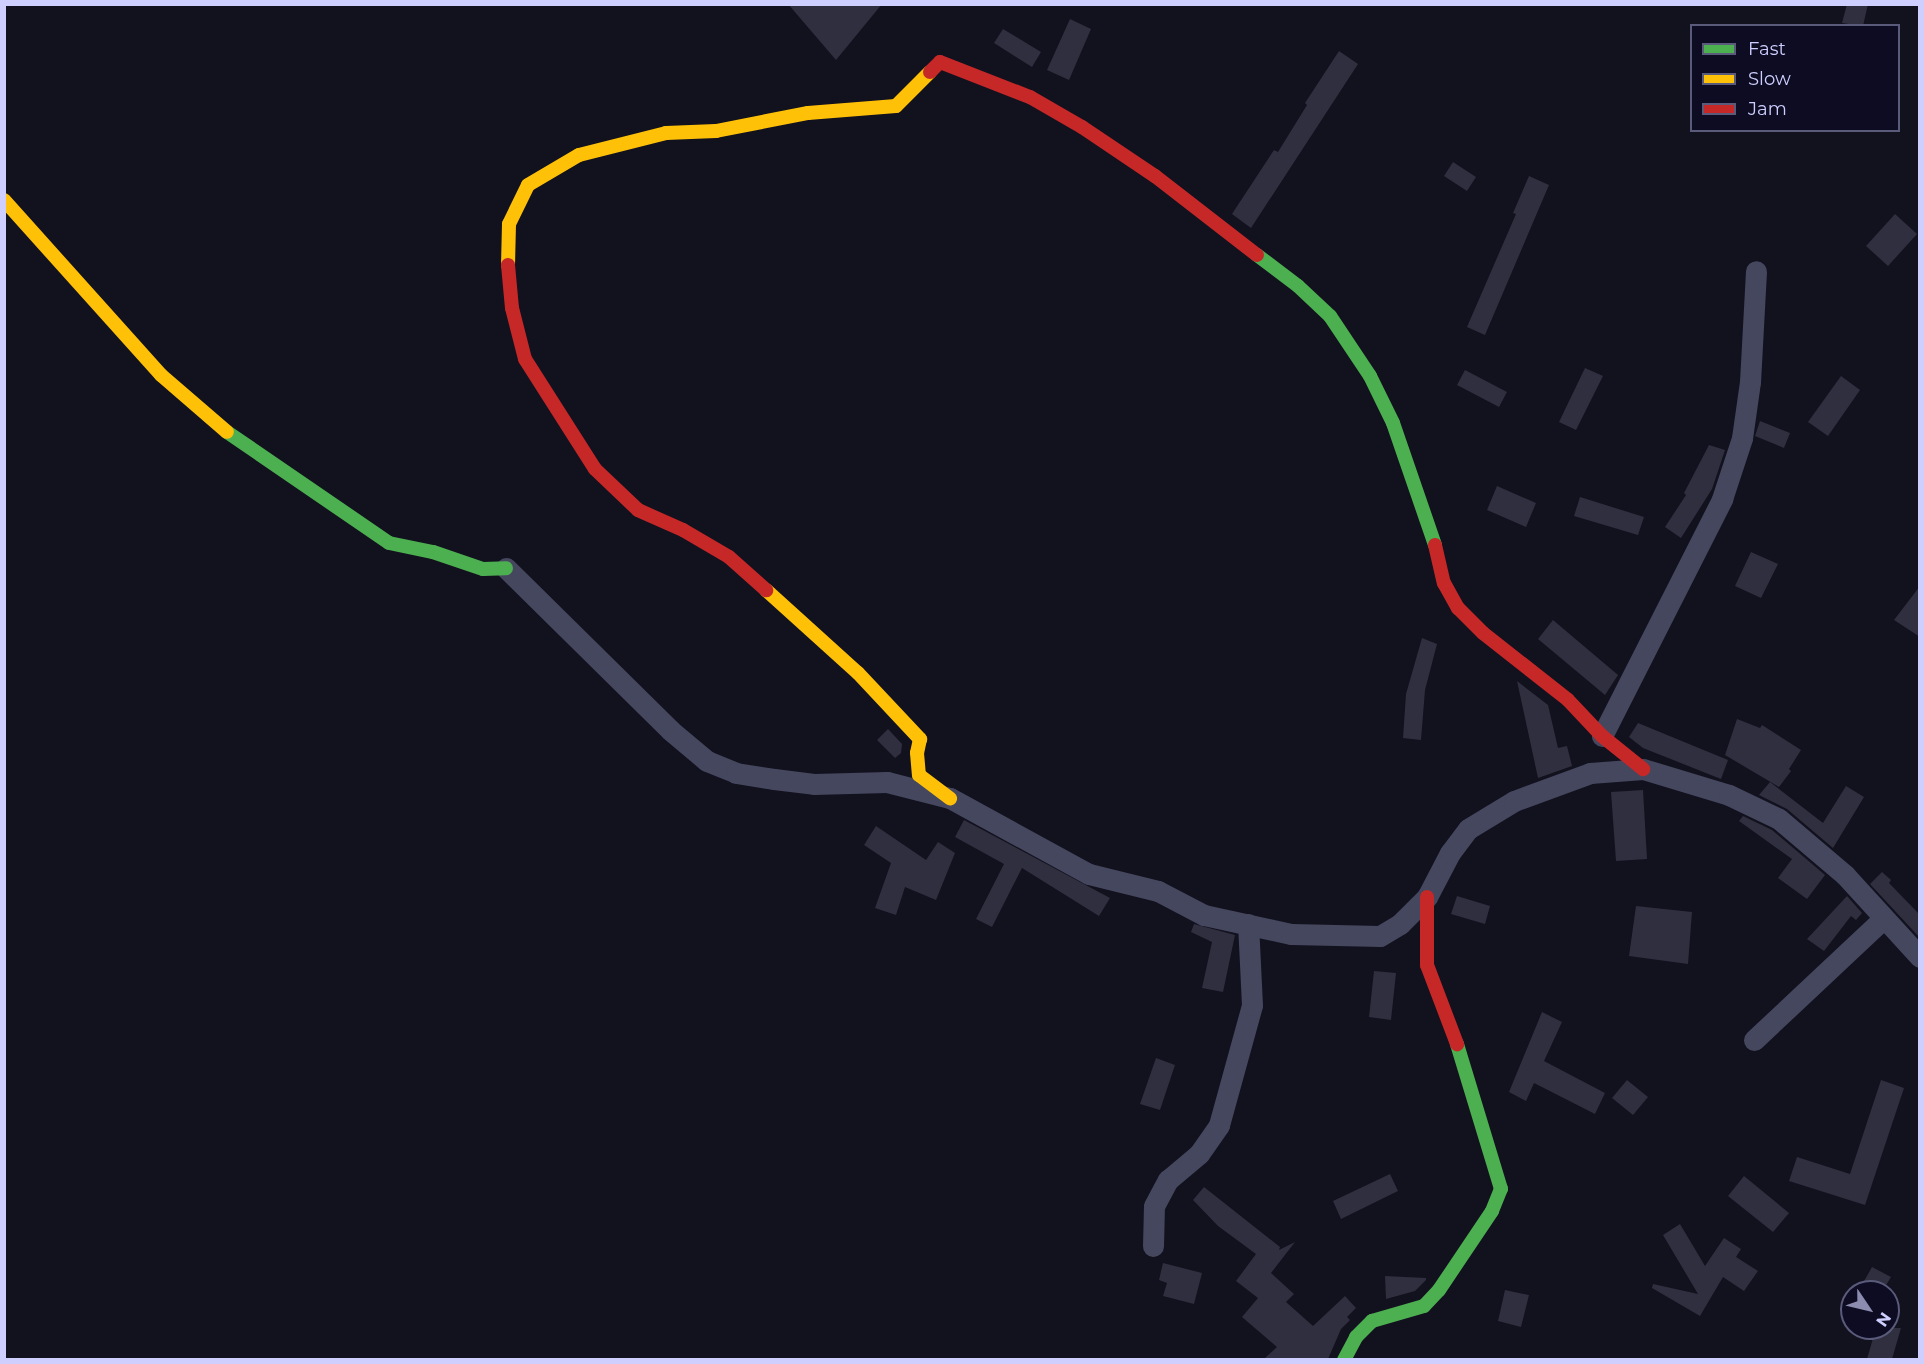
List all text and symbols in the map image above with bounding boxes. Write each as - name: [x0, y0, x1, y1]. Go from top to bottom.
- legend: [1690, 24, 1900, 132]
- text: Fast: [1748, 38, 1786, 60]
- text: Slow: [1748, 68, 1791, 90]
- text: Jam: [1748, 98, 1787, 120]
- north arrow: [1840, 1280, 1900, 1340]
- text: N: [1872, 1309, 1895, 1330]

